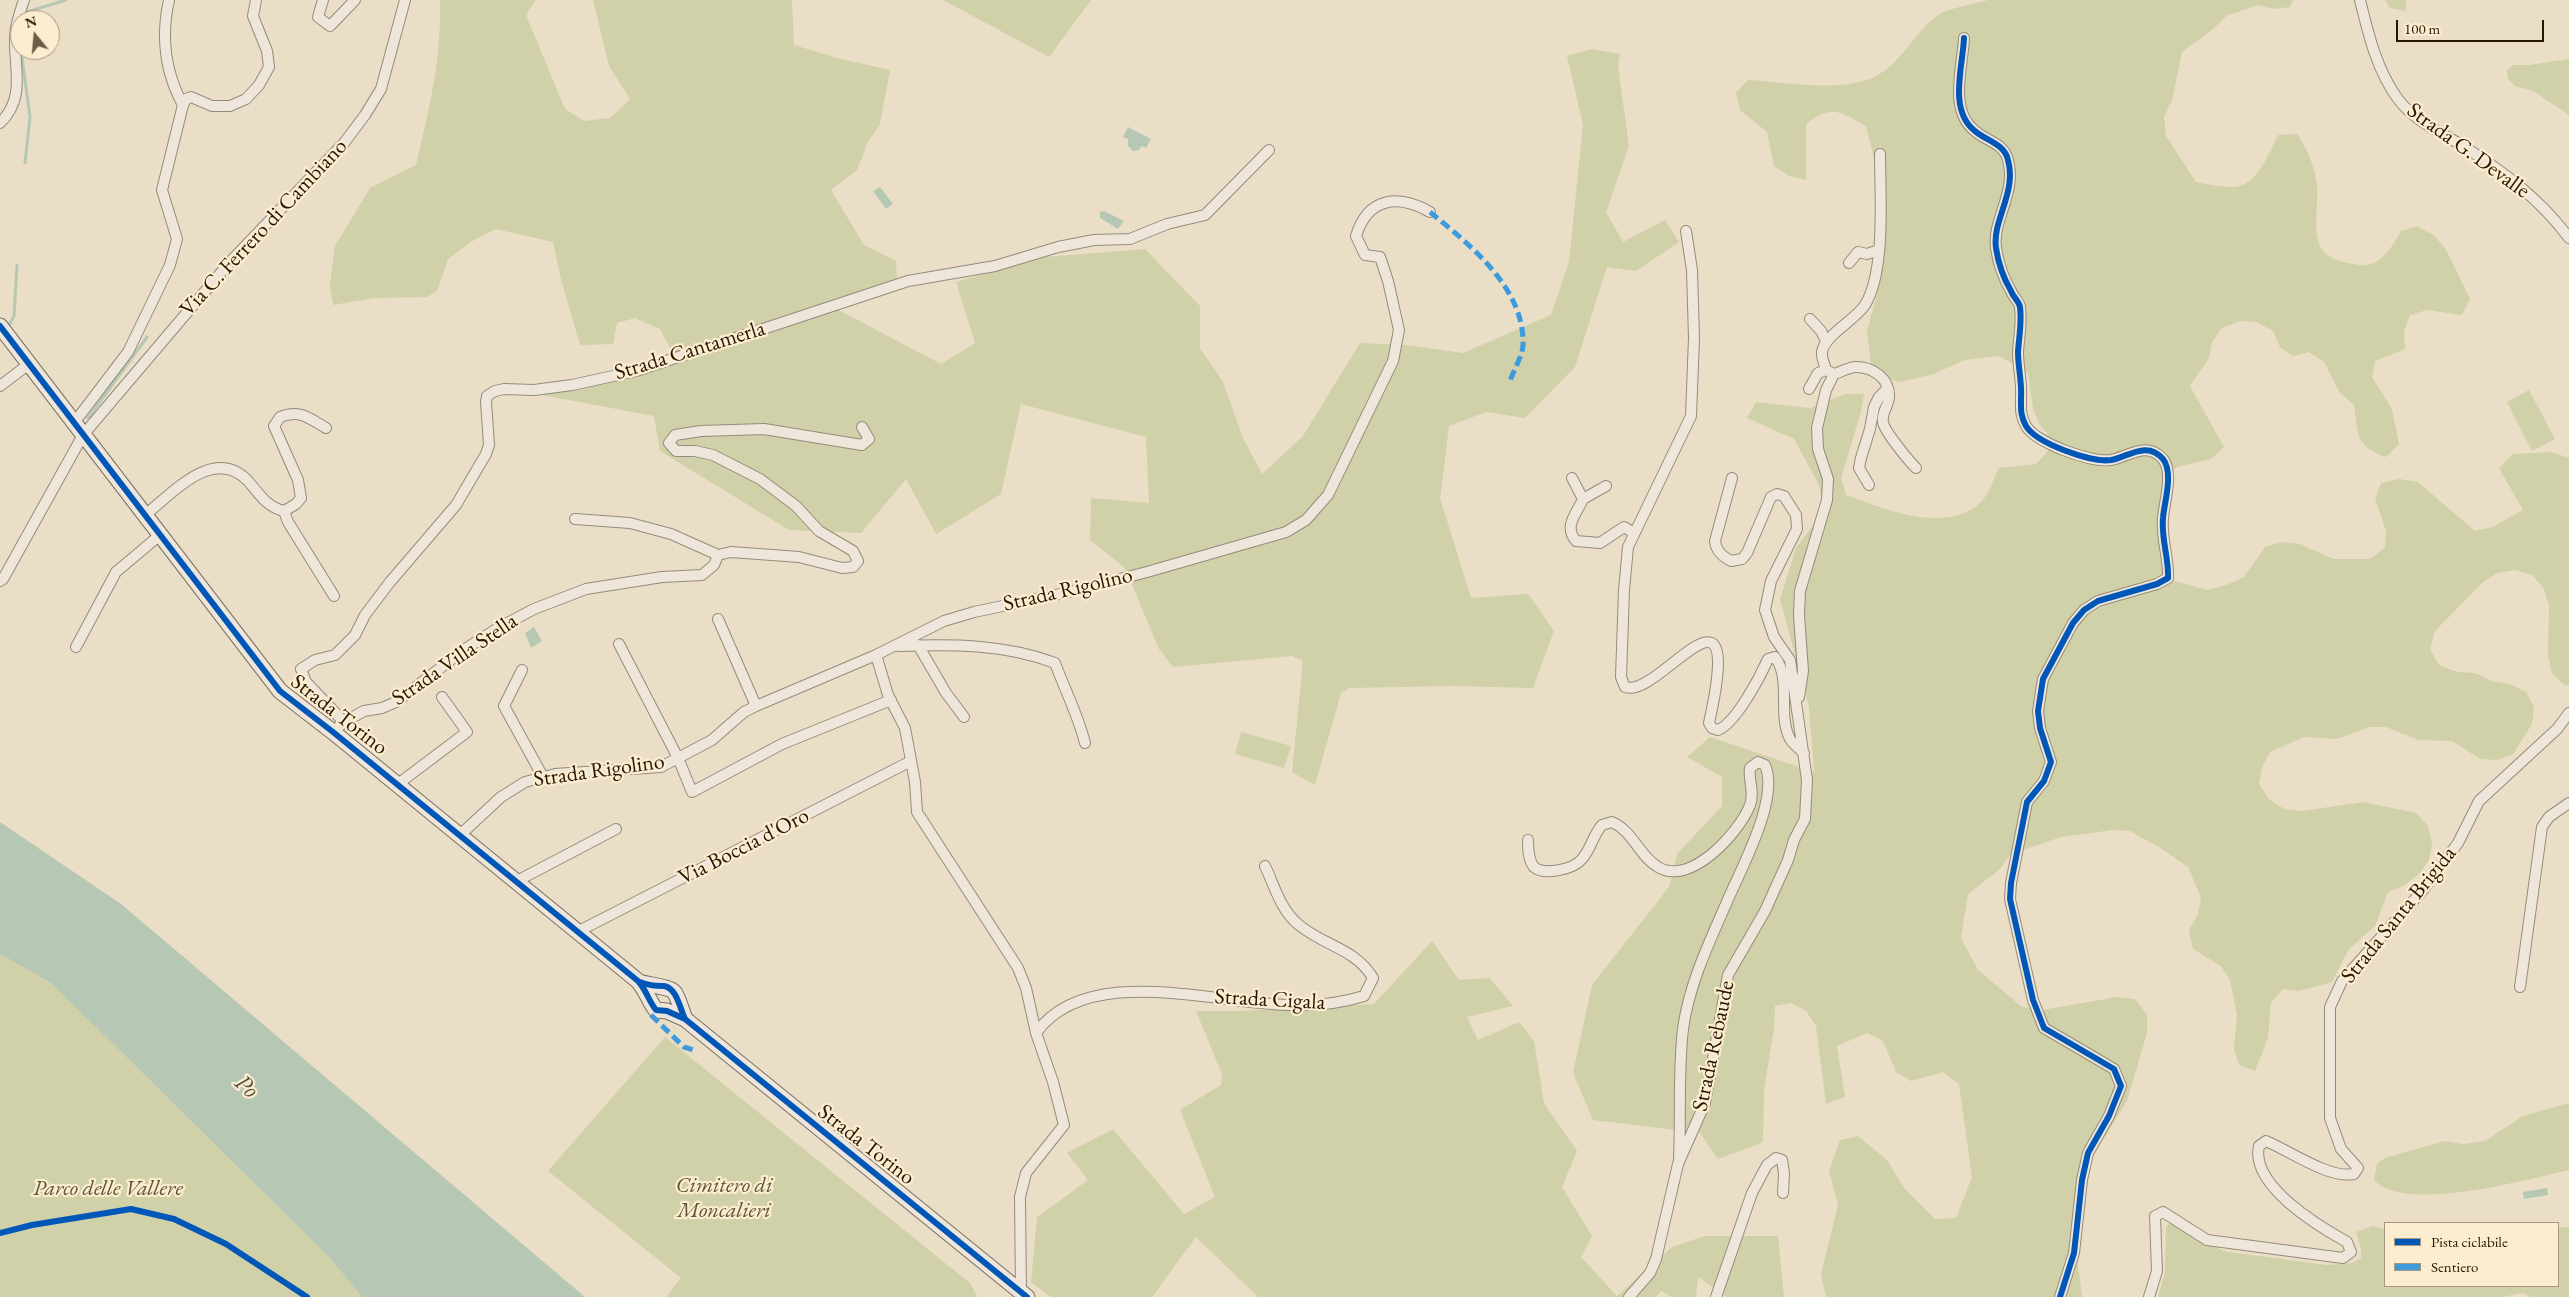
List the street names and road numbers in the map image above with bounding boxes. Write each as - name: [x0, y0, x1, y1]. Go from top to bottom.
- street label: Strada G. Devalle: [2401, 98, 2535, 204]
- street label: Via C. Ferrero di Cambiano: [175, 134, 353, 322]
- street label: Strada Cantamerla: [611, 316, 769, 386]
- street label: Strada Rigolino: [1001, 562, 1135, 618]
- street label: Strada Villa Stella: [387, 608, 523, 712]
- street label: Strada Torino: [285, 669, 393, 761]
- street label: Strada Rigolino: [532, 749, 666, 793]
- street label: Via Boccia d'Oro: [674, 803, 814, 891]
- street label: Strada Santa Brigida: [2336, 841, 2462, 989]
- street label: Strada Rebaude: [1687, 978, 1741, 1114]
- street label: Strada Cigala: [1214, 984, 1326, 1016]
- street label: Strada Torino: [812, 1099, 920, 1191]

